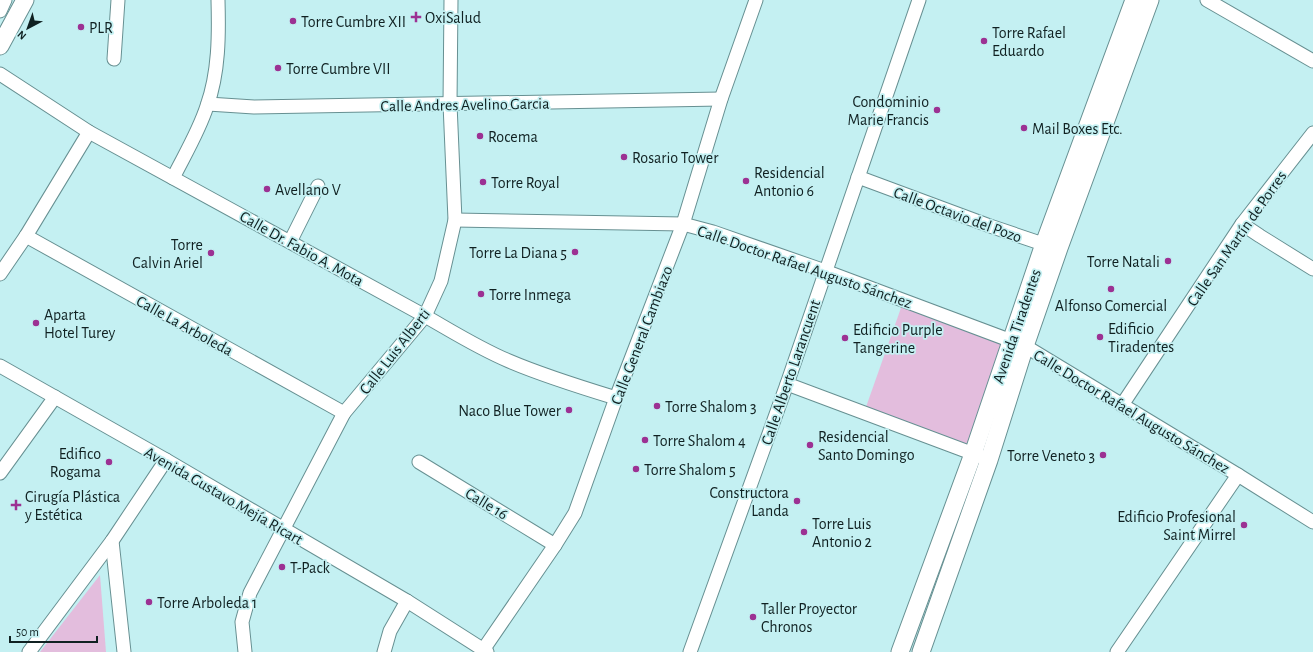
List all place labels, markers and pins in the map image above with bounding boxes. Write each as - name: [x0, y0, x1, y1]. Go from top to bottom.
- place label: OxiSalud: [425, 10, 481, 26]
- marker: OxiSalud: [410, 11, 422, 23]
- place label: Torre Cumbre XII: [301, 14, 406, 30]
- marker: Torre Cumbre XII: [288, 16, 298, 26]
- place label: PLR: [89, 20, 113, 36]
- marker: PLR: [76, 22, 86, 32]
- place label: Torre Rafael Eduardo: [992, 25, 1066, 59]
- marker: Torre Rafael Eduardo: [979, 36, 989, 46]
- place label: Torre Cumbre VII: [286, 61, 391, 77]
- marker: Torre Cumbre VII: [273, 63, 283, 73]
- place label: Condominio Marie Francis: [847, 94, 929, 128]
- marker: Condominio Marie Francis: [932, 105, 942, 115]
- place label: Mail Boxes Etc.: [1032, 121, 1123, 137]
- marker: Mail Boxes Etc.: [1019, 123, 1029, 133]
- place label: Rocema: [488, 129, 538, 145]
- marker: Rocema: [475, 131, 485, 141]
- place label: Rosario Tower: [632, 150, 719, 166]
- marker: Rosario Tower: [619, 152, 629, 162]
- place label: Residencial Antonio 6: [754, 165, 825, 199]
- place label: Torre Royal: [491, 175, 560, 192]
- marker: Residencial Antonio 6: [741, 176, 751, 186]
- marker: Torre Royal: [478, 177, 488, 187]
- place label: Avellano V: [275, 182, 341, 198]
- marker: Avellano V: [262, 184, 272, 194]
- place label: Torre Calvin Ariel: [132, 237, 203, 271]
- place label: Torre La Diana 5: [469, 245, 567, 261]
- marker: Torre La Diana 5: [570, 247, 580, 257]
- marker: Torre Calvin Ariel: [206, 248, 216, 258]
- place label: Torre Natali: [1087, 254, 1160, 270]
- marker: Torre Natali: [1163, 256, 1173, 266]
- marker: Alfonso Comercial: [1106, 284, 1116, 294]
- place label: Torre Inmega: [489, 287, 571, 303]
- marker: Torre Inmega: [476, 289, 486, 299]
- place label: Alfonso Comercial: [1055, 298, 1167, 314]
- place label: Aparta Hotel Turey: [44, 307, 116, 342]
- marker: Aparta Hotel Turey: [31, 318, 41, 328]
- place label: Edificio Tiradentes: [1108, 321, 1174, 355]
- place label: Edificio Purple Tangerine: [853, 322, 943, 356]
- marker: Edificio Tiradentes: [1095, 332, 1105, 342]
- marker: Edificio Purple Tangerine: [840, 333, 850, 343]
- place label: Torre Shalom 3: [665, 399, 757, 415]
- marker: Torre Shalom 3: [652, 401, 662, 411]
- place label: Naco Blue Tower: [458, 403, 562, 419]
- marker: Naco Blue Tower: [564, 405, 574, 415]
- place label: Residencial Santo Domingo: [818, 429, 915, 463]
- place label: Torre Shalom 4: [653, 433, 746, 449]
- marker: Torre Shalom 4: [640, 435, 650, 445]
- marker: Residencial Santo Domingo: [805, 440, 815, 450]
- place label: Edifico Rogama: [50, 446, 101, 480]
- place label: Torre Veneto 3: [1007, 448, 1095, 464]
- marker: Torre Veneto 3: [1098, 450, 1108, 460]
- marker: Edifico Rogama: [104, 457, 114, 467]
- place label: Torre Shalom 5: [644, 462, 736, 478]
- marker: Torre Shalom 5: [631, 464, 641, 474]
- place label: Constructora Landa: [710, 485, 789, 519]
- place label: Cirugía Plástica y Estética: [24, 489, 120, 524]
- marker: Constructora Landa: [792, 496, 802, 506]
- marker: Cirugía Plástica y Estética: [10, 499, 22, 511]
- place label: Edificio Profesional Saint Mirrel: [1117, 509, 1236, 543]
- place label: Torre Luis Antonio 2: [812, 516, 872, 550]
- marker: Edificio Profesional Saint Mirrel: [1239, 520, 1249, 530]
- marker: Torre Luis Antonio 2: [799, 527, 809, 537]
- place label: T-Pack: [290, 560, 331, 576]
- marker: T-Pack: [277, 562, 287, 572]
- place label: Torre Arboleda 1: [157, 595, 257, 611]
- marker: Torre Arboleda 1: [144, 597, 154, 607]
- place label: Taller Proyector Chronos: [761, 601, 858, 635]
- marker: Taller Proyector Chronos: [748, 612, 758, 622]

